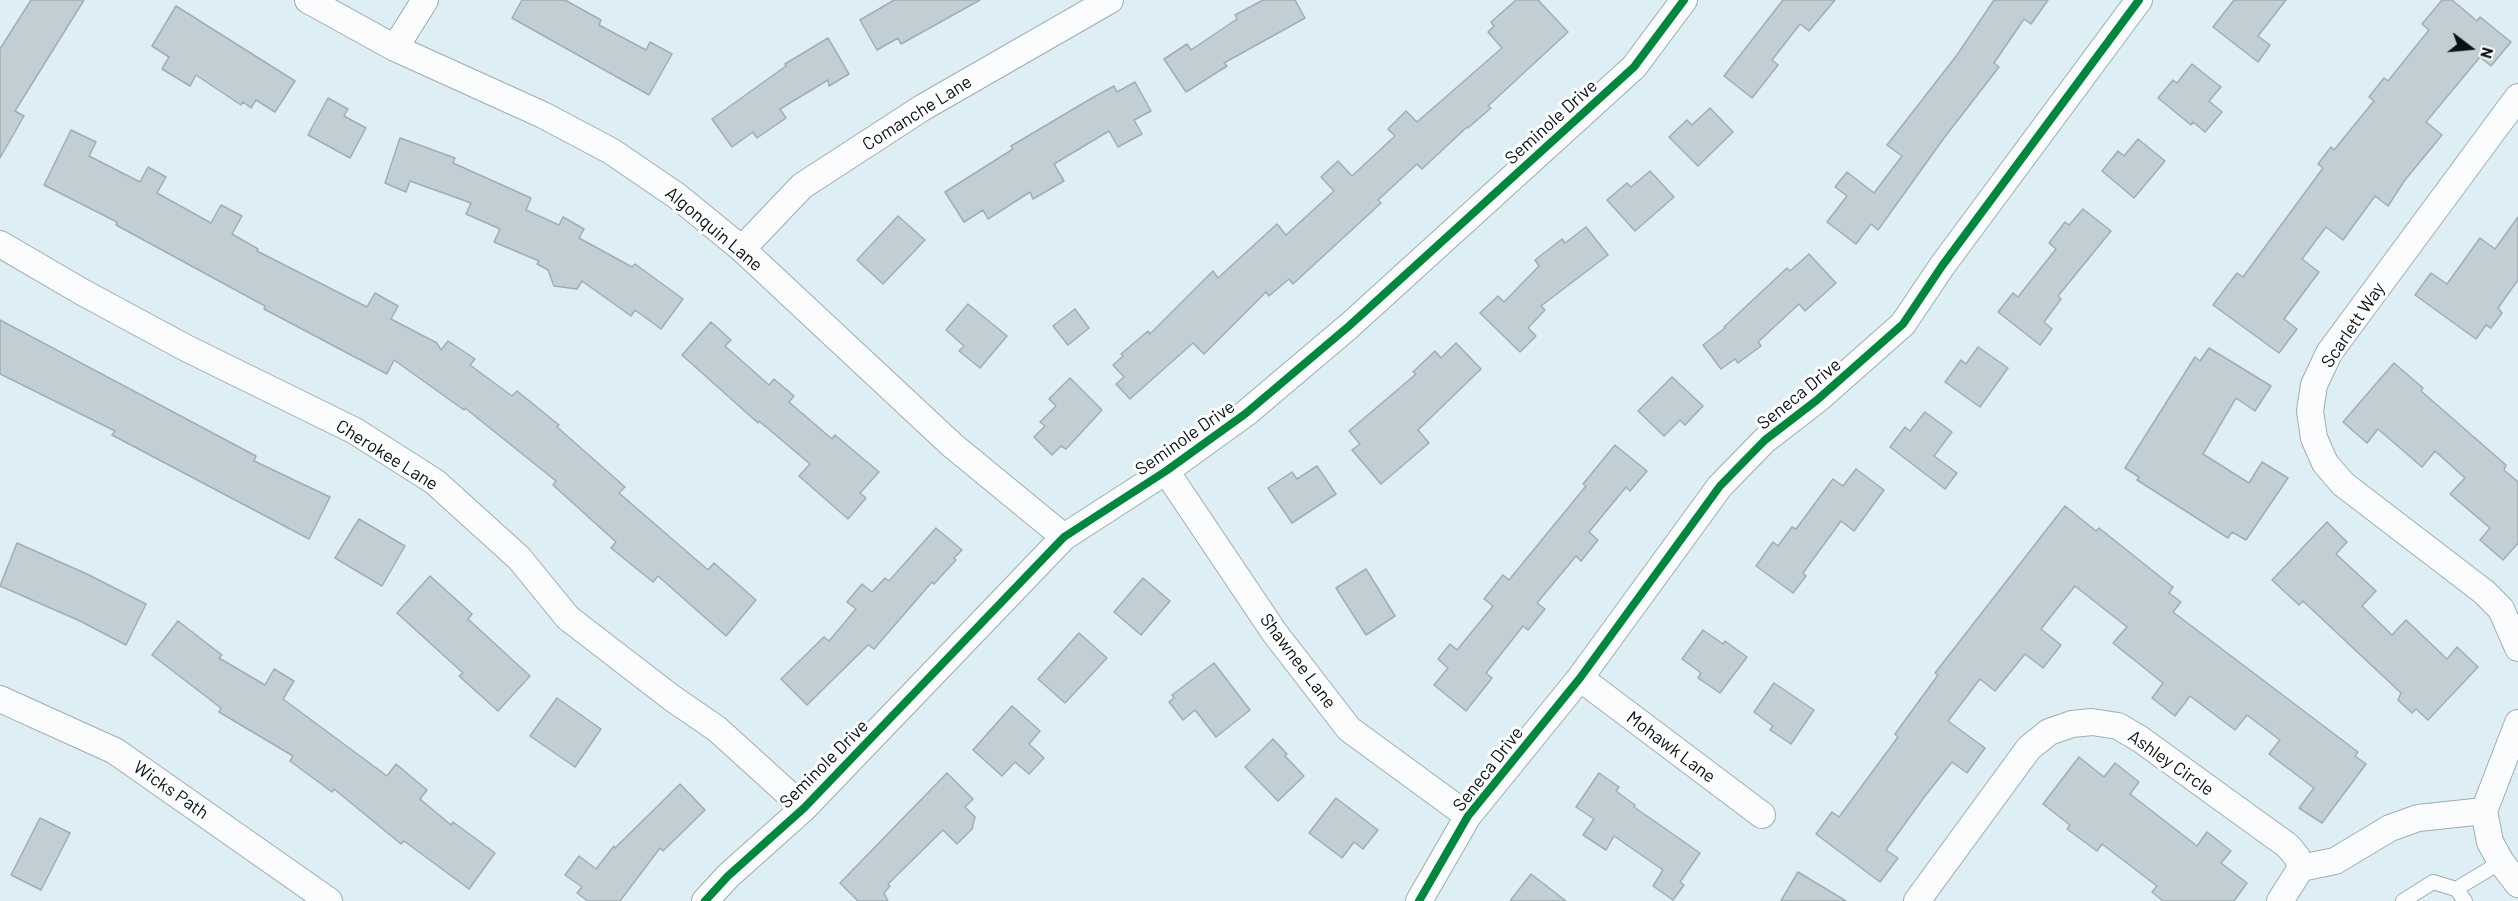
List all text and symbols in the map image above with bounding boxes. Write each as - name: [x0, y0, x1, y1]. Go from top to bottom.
- north arrow: [2440, 18, 2500, 78]
- text: N: [2477, 45, 2498, 61]
- street label: Comanche Lane: [858, 71, 976, 155]
- street label: Seminole Drive: [1501, 75, 1601, 169]
- street label: Algonquin Lane: [661, 182, 767, 276]
- street label: Scarlett Way: [2317, 278, 2389, 372]
- street label: Seneca Drive: [1753, 354, 1845, 434]
- street label: Seminole Drive: [1131, 396, 1239, 480]
- street label: Cherokee Lane: [332, 415, 442, 495]
- street label: Shawnee Lane: [1255, 609, 1341, 713]
- street label: Mohawk Lane: [1622, 707, 1720, 787]
- street label: Seminole Drive: [775, 715, 873, 813]
- street label: Seneca Drive: [1448, 722, 1528, 816]
- street label: Ashley Circle: [2124, 726, 2218, 800]
- street label: Wicks Path: [129, 756, 213, 824]

